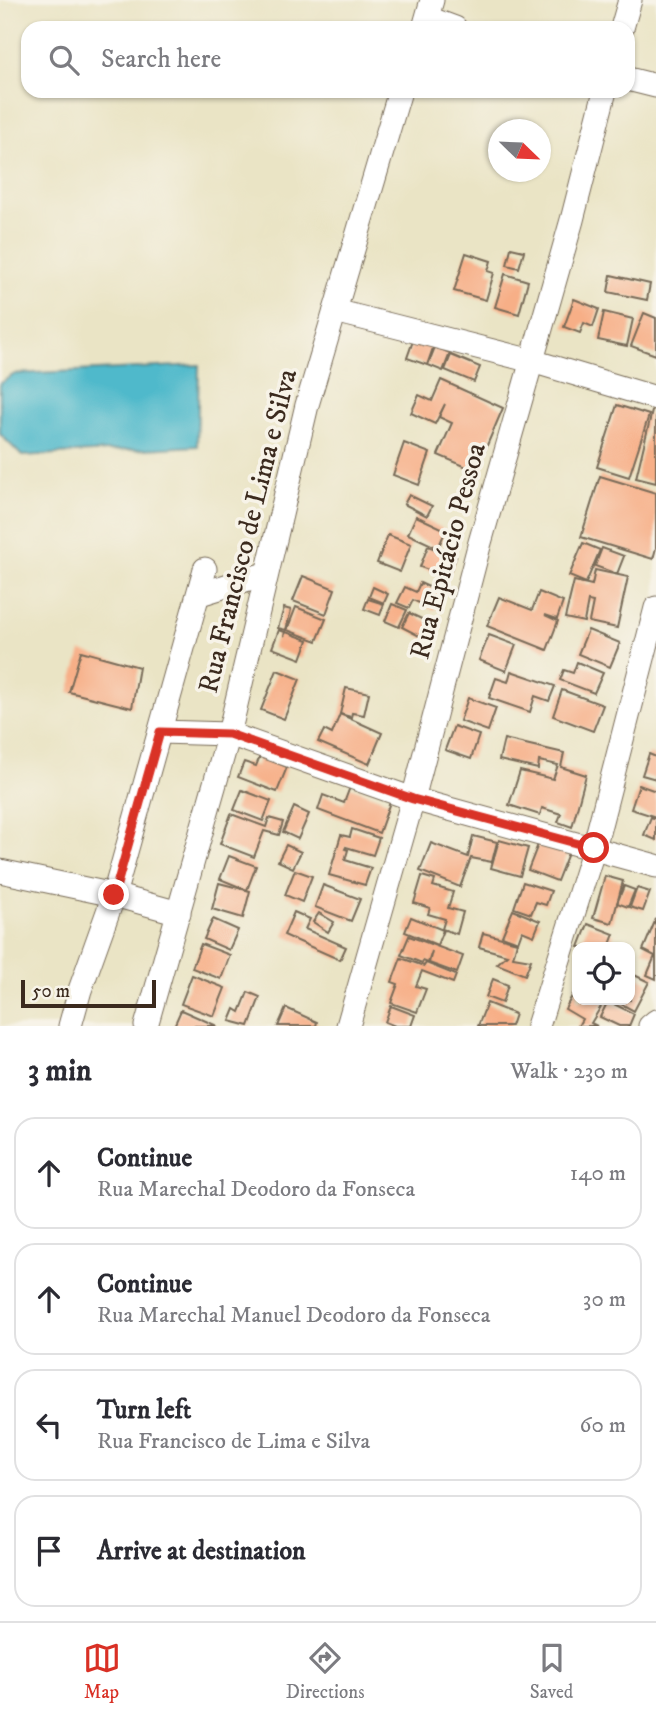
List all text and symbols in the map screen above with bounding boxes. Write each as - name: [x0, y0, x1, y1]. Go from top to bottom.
- search box: [21, 21, 635, 98]
- icon: search: [45, 41, 83, 79]
- text: Search here: [101, 43, 221, 76]
- north arrow: [488, 119, 551, 182]
- street label: Rua Francisco de Lima e Silva: [191, 365, 305, 697]
- street label: Rua Epitácio Pessoa: [402, 439, 494, 663]
- route start: [578, 832, 609, 863]
- route end: [98, 879, 129, 910]
- map controls: [572, 942, 635, 1005]
- button: locate: [572, 942, 635, 1005]
- scale bar: [21, 977, 156, 1009]
- text: 50 m: [32, 980, 70, 1003]
- text: 3 min: [28, 1053, 92, 1090]
- text: Walk · 230 m: [510, 1057, 628, 1086]
- text: Continue: [97, 1142, 192, 1175]
- icon: ahead: [30, 1154, 68, 1192]
- text: 140 m: [570, 1159, 626, 1188]
- text: Rua Marechal Deodoro da Fonseca: [97, 1175, 415, 1204]
- text: Continue: [97, 1268, 192, 1301]
- icon: ahead: [30, 1280, 68, 1318]
- text: 30 m: [583, 1285, 626, 1314]
- text: Rua Marechal Manuel Deodoro da Fonseca: [97, 1301, 490, 1330]
- text: Turn left: [97, 1394, 191, 1427]
- icon: left: [30, 1406, 68, 1444]
- text: 60 m: [579, 1411, 626, 1440]
- text: Rua Francisco de Lima e Silva: [97, 1427, 370, 1456]
- icon: arrive: [30, 1532, 68, 1570]
- text: Arrive at destination: [97, 1535, 306, 1568]
- tab: Map: [83, 1639, 121, 1704]
- tab: Directions: [286, 1639, 365, 1704]
- tab: Saved: [530, 1639, 573, 1704]

